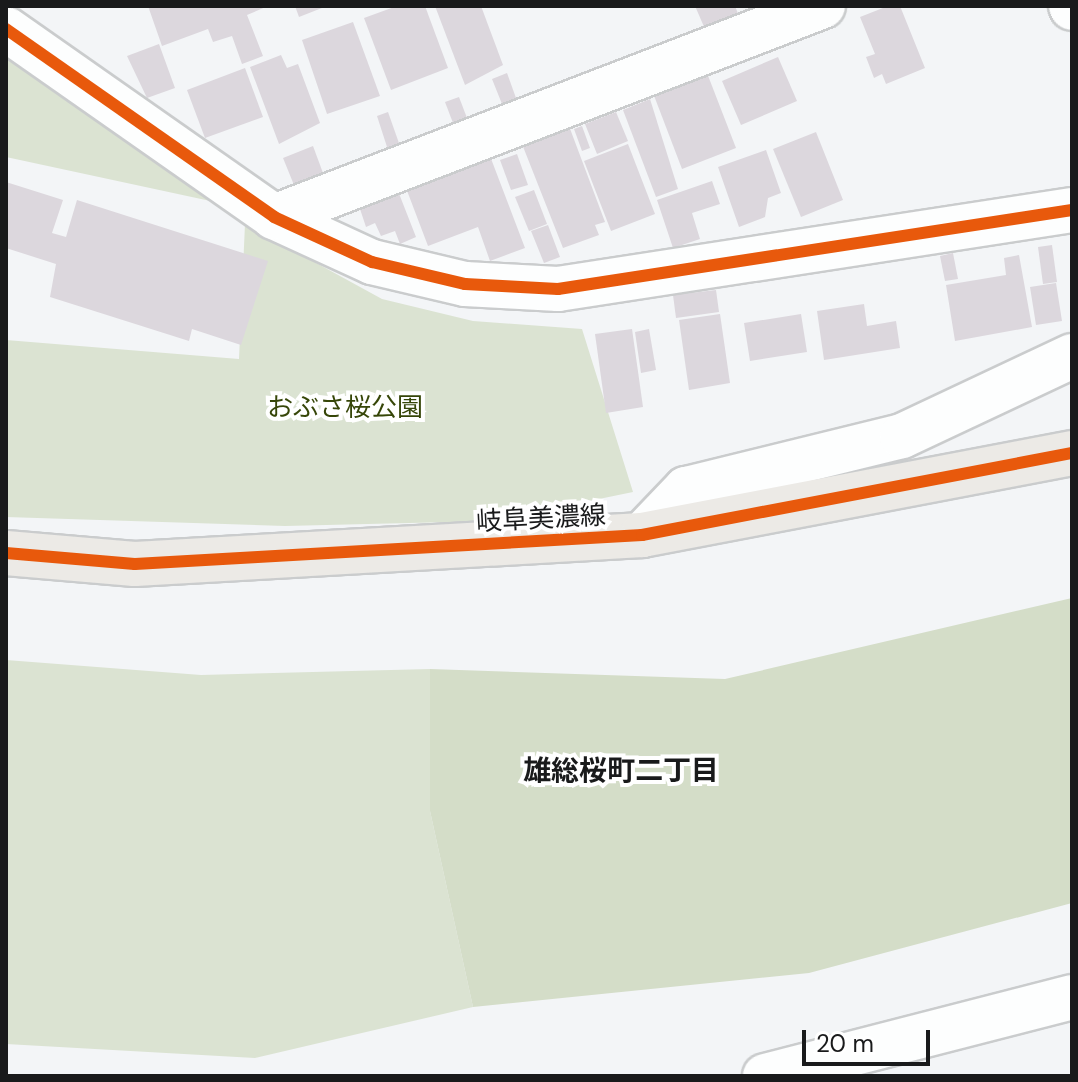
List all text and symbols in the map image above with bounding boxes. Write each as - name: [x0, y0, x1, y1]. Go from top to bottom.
- park label: おぶさ桜公園: [267, 392, 423, 424]
- street label: 岐阜美濃線: [475, 500, 607, 538]
- district label: 雄総桜町二丁目: [523, 754, 719, 788]
- scale bar: [806, 1014, 934, 1064]
- text: 20 m: [816, 1028, 874, 1059]

